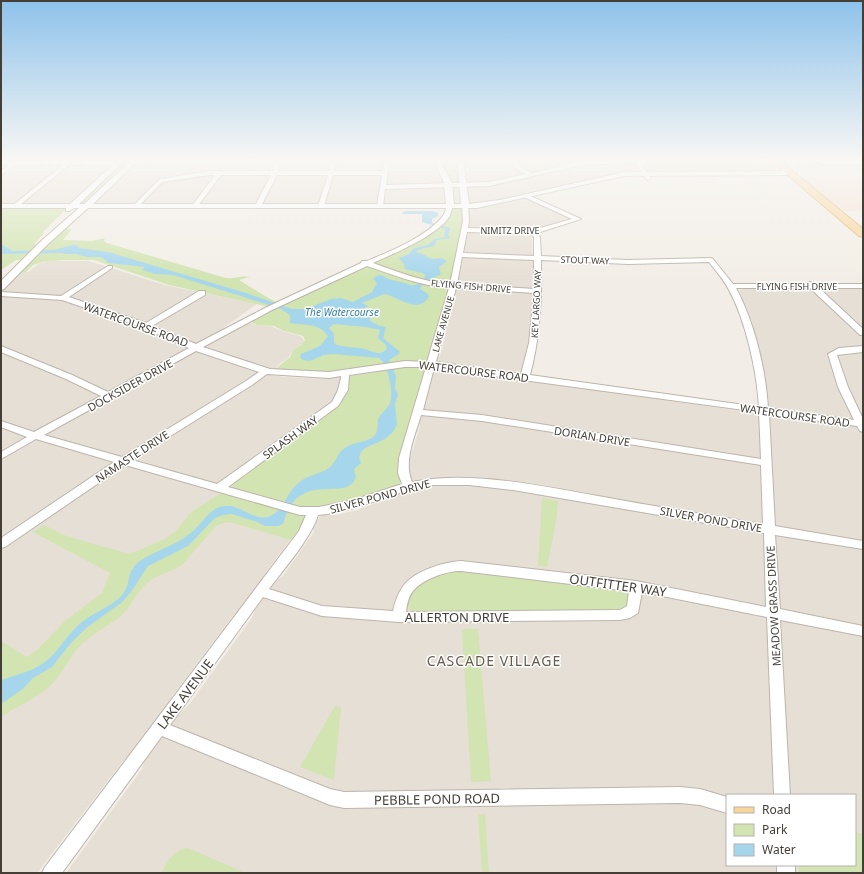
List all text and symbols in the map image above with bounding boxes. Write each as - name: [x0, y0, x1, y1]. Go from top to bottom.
- street label: NIMITZ DRIVE: [480, 224, 540, 237]
- street label: STOUT WAY: [560, 253, 611, 267]
- street label: KEY LARGO WAY: [528, 269, 544, 338]
- street label: FLYING FISH DRIVE: [430, 276, 512, 296]
- street label: FLYING FISH DRIVE: [757, 280, 837, 293]
- street label: LAKE AVENUE: [429, 295, 457, 353]
- street label: WATERCOURSE ROAD: [81, 298, 191, 350]
- water label: The Watercourse: [305, 305, 379, 319]
- street label: DOCKSIDER DRIVE: [85, 355, 175, 415]
- street label: WATERCOURSE ROAD: [418, 357, 530, 385]
- street label: WATERCOURSE ROAD: [739, 400, 851, 430]
- street label: SPLASH WAY: [259, 411, 321, 462]
- street label: DORIAN DRIVE: [553, 423, 631, 449]
- street label: NAMASTE DRIVE: [92, 427, 172, 485]
- street label: SILVER POND DRIVE: [328, 475, 432, 517]
- street label: SILVER POND DRIVE: [659, 503, 763, 535]
- street label: MEADOW GRASS DRIVE: [762, 545, 784, 667]
- street label: OUTFITTER WAY: [568, 569, 668, 601]
- street label: ALLERTON DRIVE: [405, 608, 509, 626]
- district label: CASCADE VILLAGE: [427, 651, 561, 670]
- street label: LAKE AVENUE: [153, 655, 217, 733]
- street label: PEBBLE POND ROAD: [374, 789, 500, 809]
- legend: [726, 794, 856, 866]
- text: Road: [762, 801, 791, 818]
- text: Park: [762, 821, 788, 838]
- text: Water: [762, 841, 796, 858]

